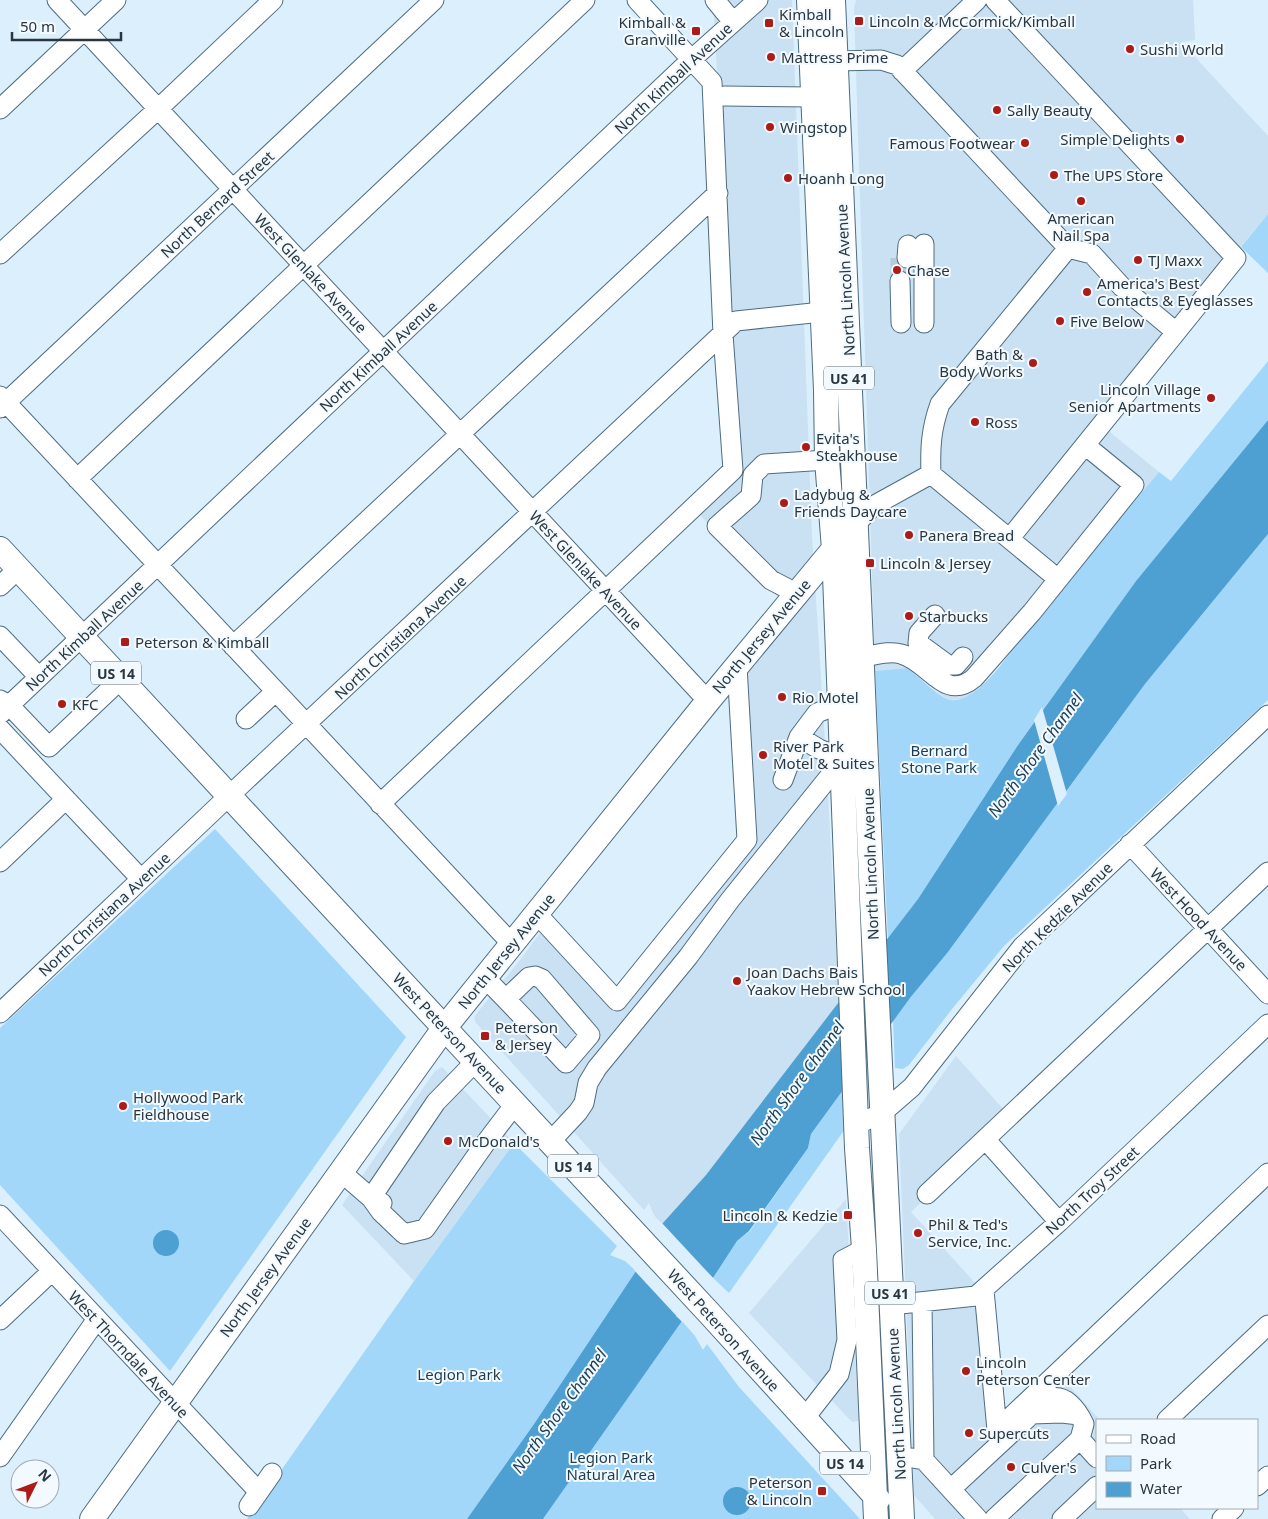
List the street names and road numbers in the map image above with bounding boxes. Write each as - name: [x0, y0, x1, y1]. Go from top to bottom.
- street label: North Kimball Avenue: [610, 18, 736, 138]
- street label: North Bernard Street: [156, 146, 278, 262]
- street label: North Lincoln Avenue: [831, 203, 859, 357]
- street label: West Glenlake Avenue: [250, 209, 372, 337]
- street label: North Kimball Avenue: [315, 296, 441, 416]
- road number: US 41: [824, 366, 874, 389]
- street label: West Glenlake Avenue: [525, 506, 647, 634]
- street label: North Christiana Avenue: [330, 571, 470, 703]
- street label: North Kimball Avenue: [21, 575, 147, 695]
- street label: North Jersey Avenue: [707, 575, 815, 697]
- road number: US 14: [91, 661, 141, 684]
- street label: North Lincoln Avenue: [857, 788, 883, 940]
- street label: North Christiana Avenue: [34, 848, 174, 980]
- street label: North Kedzie Avenue: [998, 858, 1116, 976]
- street label: West Hood Avenue: [1146, 863, 1252, 975]
- street label: North Jersey Avenue: [453, 889, 559, 1013]
- street label: West Peterson Avenue: [389, 968, 511, 1098]
- street label: North Troy Street: [1041, 1141, 1143, 1239]
- road number: US 14: [548, 1154, 598, 1178]
- street label: North Jersey Avenue: [215, 1213, 315, 1341]
- street label: West Peterson Avenue: [664, 1264, 784, 1396]
- road number: US 41: [865, 1282, 915, 1305]
- street label: West Thorndale Avenue: [65, 1286, 193, 1422]
- street label: North Lincoln Avenue: [882, 1327, 910, 1481]
- road number: US 14: [820, 1452, 870, 1475]

